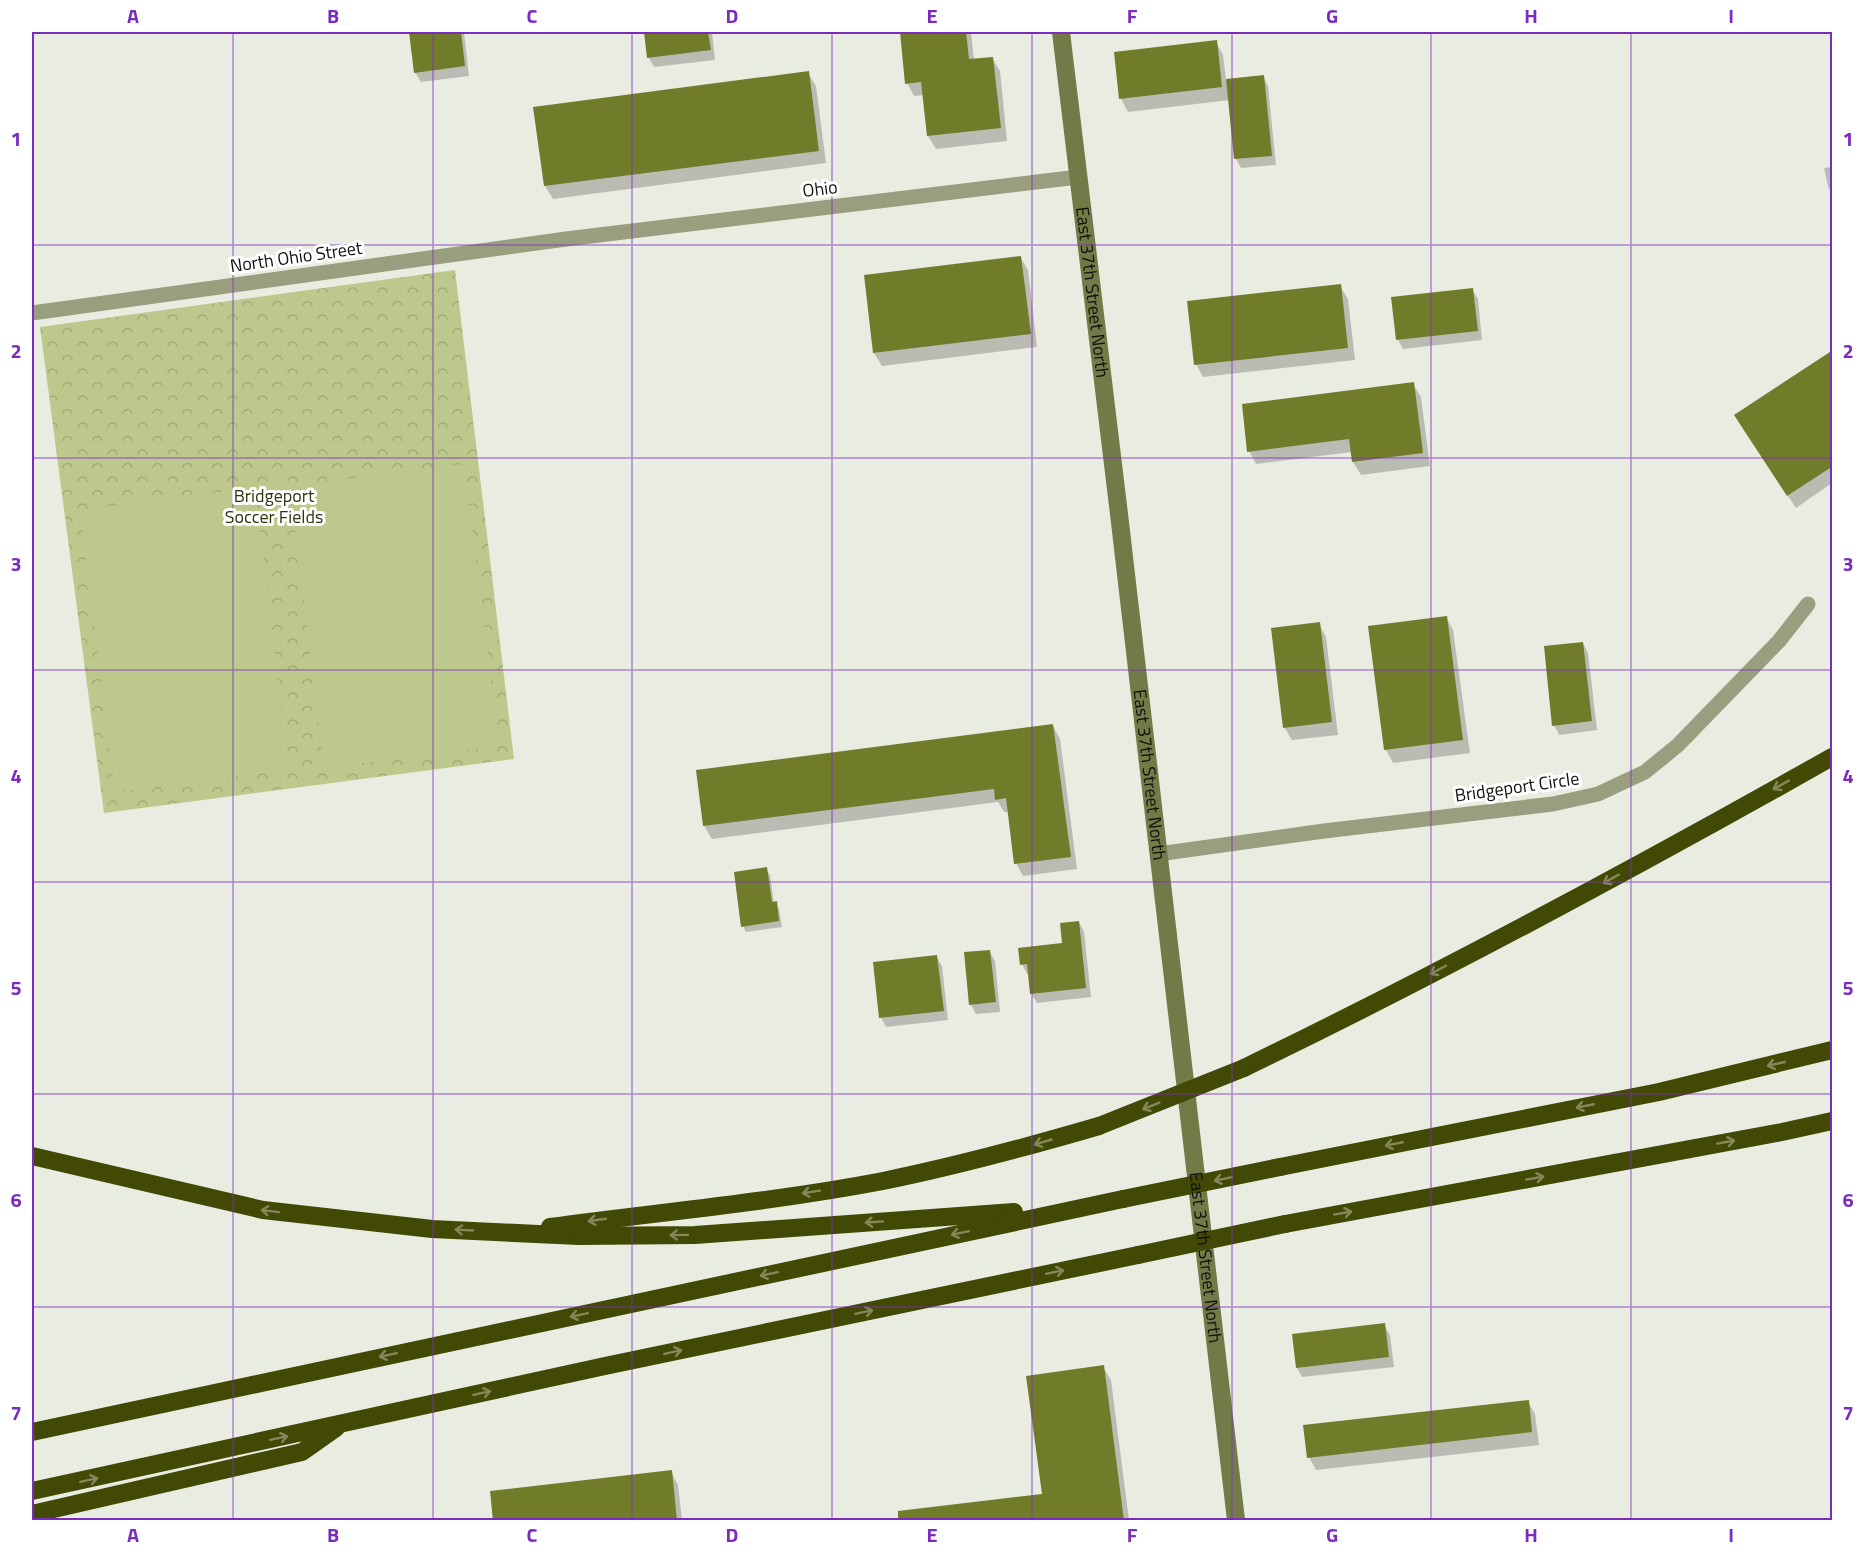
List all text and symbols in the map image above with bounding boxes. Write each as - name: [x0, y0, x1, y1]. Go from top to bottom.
- text: A: [127, 0, 139, 31]
- text: B: [327, 0, 339, 31]
- text: C: [527, 0, 538, 31]
- text: D: [726, 0, 738, 31]
- text: E: [926, 0, 938, 31]
- text: F: [1127, 0, 1138, 31]
- text: G: [1326, 0, 1338, 31]
- text: H: [1524, 0, 1538, 31]
- text: I: [1728, 0, 1734, 31]
- text: 1: [10, 123, 22, 154]
- text: 1: [1842, 123, 1854, 154]
- street label: Ohio: [801, 173, 839, 204]
- street label: East 37th Street North: [1069, 205, 1116, 379]
- street label: North Ohio Street: [228, 234, 364, 279]
- text: 2: [10, 335, 22, 366]
- text: 2: [1842, 335, 1854, 366]
- park label: Bridgeport Soccer Fields: [225, 482, 323, 530]
- text: 3: [10, 548, 22, 579]
- text: 3: [1842, 548, 1854, 579]
- street label: East 37th Street North: [1126, 688, 1173, 862]
- text: 4: [10, 760, 22, 791]
- text: 4: [1842, 760, 1854, 791]
- street label: Bridgeport Circle: [1453, 764, 1581, 809]
- one-way arrow: [1773, 780, 1791, 791]
- one-way arrow: [1602, 874, 1620, 885]
- one-way arrow: [1430, 964, 1447, 976]
- text: 5: [10, 972, 22, 1003]
- text: 5: [1842, 972, 1854, 1003]
- one-way arrow: [1766, 1058, 1785, 1070]
- one-way arrow: [1142, 1101, 1161, 1112]
- one-way arrow: [1576, 1101, 1596, 1112]
- one-way arrow: [1716, 1136, 1736, 1147]
- one-way arrow: [1034, 1137, 1053, 1148]
- one-way arrow: [1385, 1139, 1404, 1150]
- street label: East 37th Street North: [1183, 1170, 1229, 1344]
- one-way arrow: [1524, 1172, 1544, 1183]
- one-way arrow: [1214, 1173, 1233, 1185]
- text: 6: [10, 1184, 22, 1215]
- text: 6: [1842, 1184, 1854, 1215]
- one-way arrow: [802, 1187, 822, 1198]
- one-way arrow: [260, 1205, 280, 1216]
- one-way arrow: [1332, 1207, 1352, 1218]
- one-way arrow: [588, 1215, 608, 1226]
- one-way arrow: [864, 1216, 884, 1227]
- one-way arrow: [454, 1225, 474, 1236]
- one-way arrow: [951, 1228, 970, 1239]
- one-way arrow: [670, 1229, 690, 1241]
- one-way arrow: [1045, 1266, 1064, 1278]
- one-way arrow: [760, 1269, 780, 1280]
- one-way arrow: [853, 1306, 873, 1317]
- one-way arrow: [570, 1309, 589, 1321]
- one-way arrow: [662, 1346, 682, 1357]
- one-way arrow: [379, 1350, 398, 1362]
- one-way arrow: [472, 1387, 491, 1398]
- text: 7: [10, 1397, 22, 1428]
- text: 7: [1842, 1397, 1854, 1428]
- one-way arrow: [269, 1432, 289, 1443]
- one-way arrow: [79, 1473, 98, 1485]
- text: A: [127, 1519, 139, 1550]
- text: B: [327, 1519, 339, 1550]
- text: C: [527, 1519, 538, 1550]
- text: D: [726, 1519, 738, 1550]
- text: E: [926, 1519, 938, 1550]
- text: F: [1127, 1519, 1138, 1550]
- text: G: [1326, 1519, 1338, 1550]
- text: H: [1524, 1519, 1538, 1550]
- text: I: [1728, 1519, 1734, 1550]

